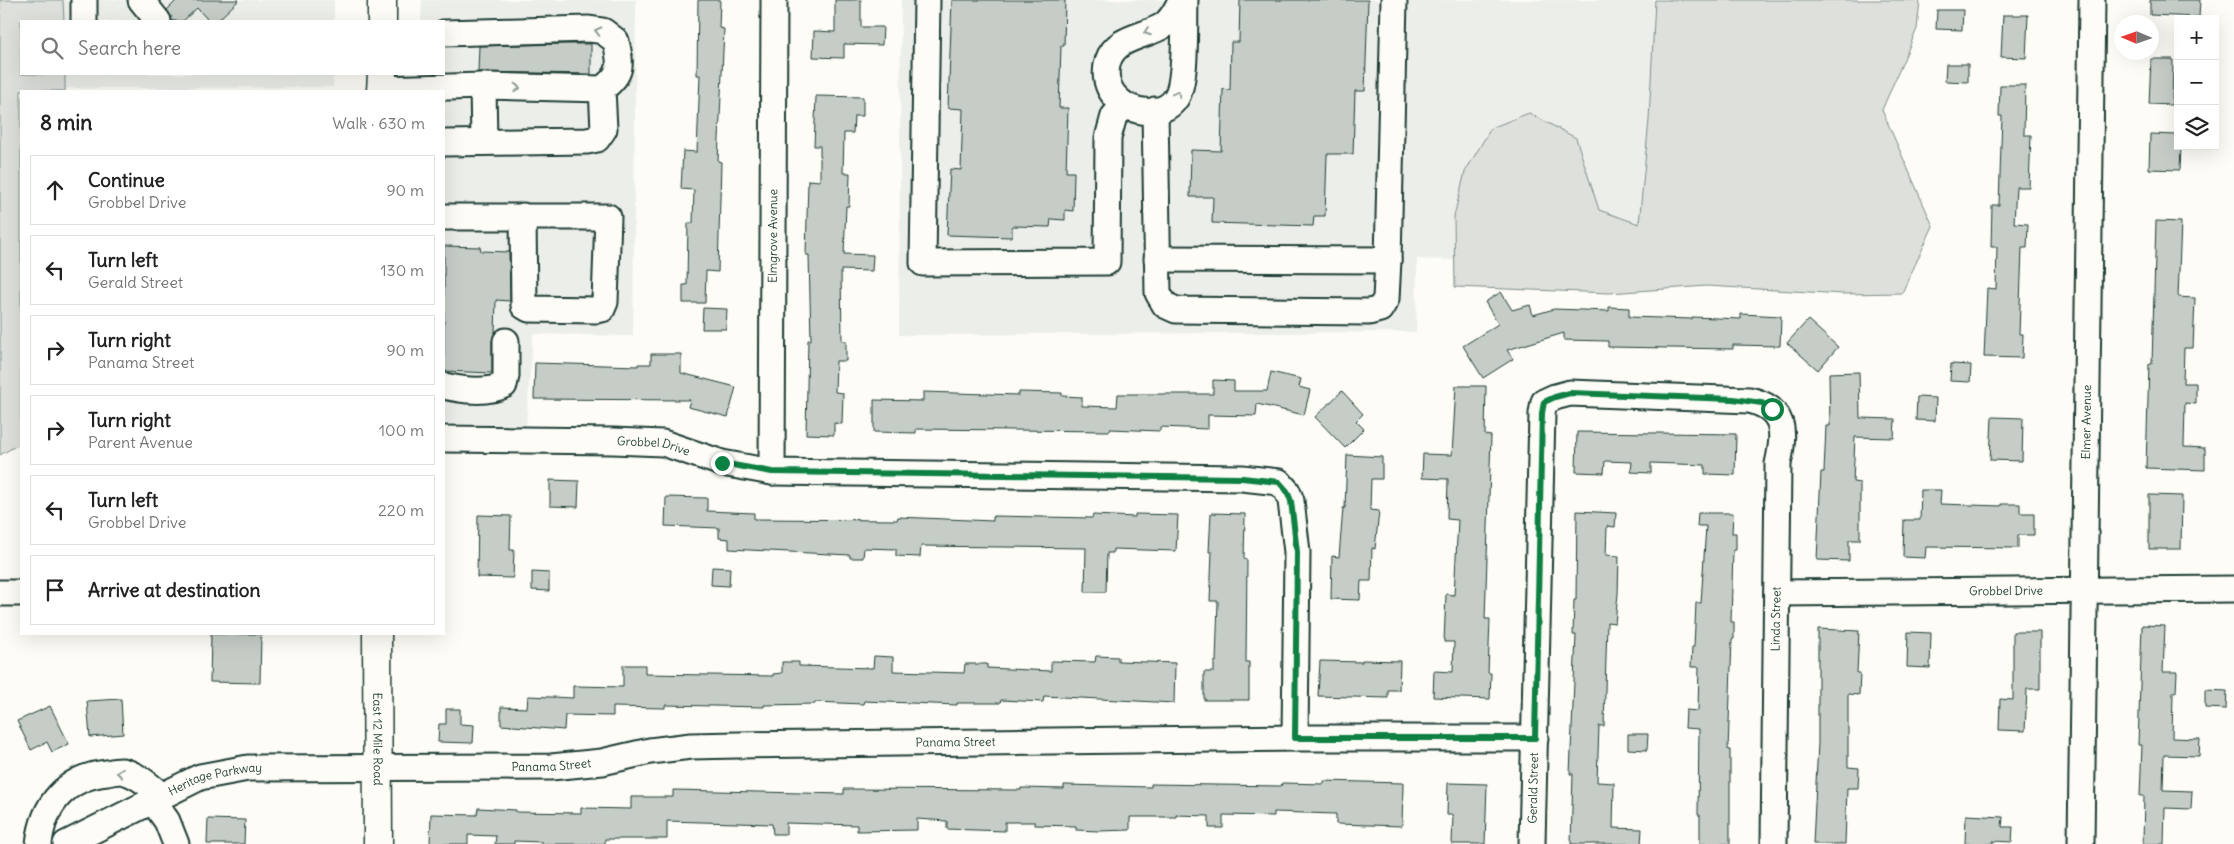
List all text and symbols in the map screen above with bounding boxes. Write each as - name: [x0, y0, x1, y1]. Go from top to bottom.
- north arrow: [2114, 15, 2159, 60]
- map controls: [2174, 15, 2219, 150]
- button: +: [2174, 15, 2219, 60]
- search box: [20, 20, 445, 75]
- one-way arrow: [593, 26, 602, 37]
- one-way arrow: [1143, 26, 1152, 36]
- icon: search: [38, 34, 66, 62]
- text: Search here: [78, 36, 181, 60]
- button: −: [2174, 60, 2219, 105]
- one-way arrow: [514, 82, 522, 93]
- one-way arrow: [1171, 90, 1181, 99]
- button: layers: [2174, 105, 2219, 150]
- text: 8 min: [40, 109, 92, 136]
- text: Walk · 630 m: [332, 113, 425, 133]
- text: Continue: [88, 168, 165, 192]
- icon: ahead: [41, 176, 69, 204]
- text: 90 m: [386, 180, 424, 200]
- street label: Elmgrove Avenue: [765, 189, 780, 283]
- text: Grobbel Drive: [88, 192, 186, 212]
- text: Turn left: [88, 248, 158, 272]
- icon: left: [41, 256, 69, 284]
- text: 130 m: [380, 260, 424, 280]
- text: Gerald Street: [88, 272, 183, 292]
- text: Turn right: [88, 328, 171, 352]
- icon: right: [41, 336, 69, 364]
- text: 90 m: [386, 340, 424, 360]
- text: Panama Street: [88, 352, 194, 372]
- street label: Elmer Avenue: [2078, 385, 2094, 460]
- route start: [1761, 398, 1784, 421]
- text: Turn right: [88, 408, 171, 432]
- icon: right: [41, 416, 69, 444]
- text: 100 m: [379, 420, 424, 440]
- text: Parent Avenue: [88, 432, 193, 452]
- street label: Grobbel Drive: [617, 433, 692, 459]
- route end: [711, 452, 734, 475]
- text: Turn left: [88, 488, 158, 512]
- icon: left: [41, 496, 69, 524]
- text: 220 m: [378, 500, 424, 520]
- text: Grobbel Drive: [88, 512, 186, 532]
- icon: arrive: [41, 576, 69, 604]
- text: Arrive at destination: [88, 578, 261, 602]
- street label: Grobbel Drive: [1969, 583, 2043, 598]
- street label: Linda Street: [1767, 586, 1784, 652]
- street label: East 12 Mile Road: [370, 693, 386, 785]
- street label: Panama Street: [915, 734, 996, 750]
- street label: Gerald Street: [1524, 752, 1541, 824]
- street label: Panama Street: [511, 755, 592, 774]
- street label: Heritage Parkway: [166, 760, 262, 799]
- one-way arrow: [115, 768, 123, 779]

